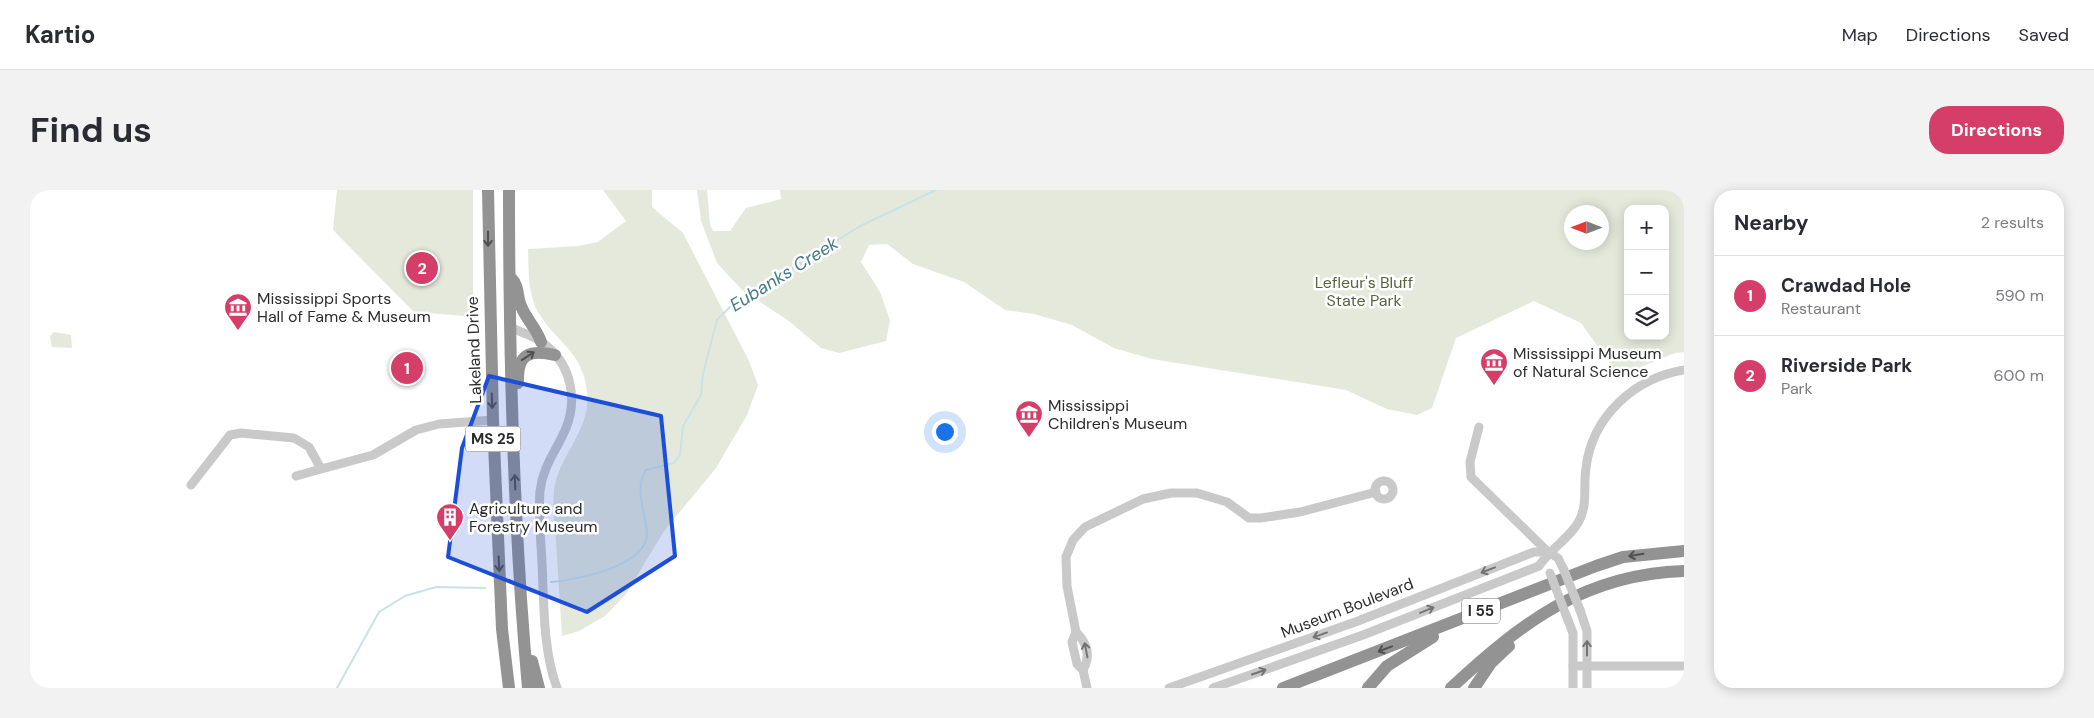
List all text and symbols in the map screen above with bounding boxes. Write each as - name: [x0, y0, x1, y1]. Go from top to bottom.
- text: Kartio: [25, 19, 95, 50]
- text: Map: [1842, 23, 1878, 47]
- text: Directions: [1906, 23, 1991, 47]
- text: Saved: [2019, 23, 2069, 47]
- button: Directions: [1929, 106, 2064, 154]
- text: Find us: [30, 107, 152, 153]
- north arrow: [1564, 205, 1609, 250]
- map controls: [1624, 205, 1669, 340]
- button: +: [1624, 205, 1669, 250]
- text: Nearby: [1734, 209, 1808, 237]
- text: 2 results: [1981, 212, 2044, 233]
- one-way arrow: [483, 230, 493, 246]
- water label: Eubanks Creek: [725, 231, 844, 317]
- pin: 2: [406, 249, 438, 287]
- button: −: [1624, 250, 1669, 295]
- park label: Lefleur's Bluff State Park: [1315, 272, 1413, 311]
- text: Crawdad Hole: [1781, 273, 1911, 298]
- text: 1: [1747, 285, 1753, 306]
- text: 590 m: [1995, 285, 2044, 306]
- place label: Mississippi Sports Hall of Fame & Museum: [257, 288, 431, 327]
- museum icon: Mississippi Sports Hall of Fame & Museum: [223, 292, 253, 331]
- button: layers: [1624, 295, 1669, 340]
- street label: Lakeland Drive: [462, 296, 486, 404]
- text: Restaurant: [1781, 298, 1861, 319]
- place label: Mississippi Museum of Natural Science: [1513, 343, 1661, 382]
- museum icon: Mississippi Museum of Natural Science: [1479, 347, 1509, 386]
- pin: 1: [391, 349, 423, 387]
- one-way arrow: [521, 351, 535, 361]
- text: Riverside Park: [1781, 353, 1912, 378]
- text: 2: [1745, 365, 1755, 386]
- text: 600 m: [1994, 365, 2044, 386]
- text: Park: [1781, 378, 1813, 399]
- one-way arrow: [487, 392, 497, 409]
- place label: Mississippi Children's Museum: [1048, 395, 1187, 434]
- museum icon: Mississippi Children's Museum: [1014, 399, 1044, 438]
- your location: [932, 419, 958, 445]
- road number: MS 25: [466, 426, 520, 452]
- one-way arrow: [510, 474, 519, 490]
- place label: Agriculture and Forestry Museum: [469, 498, 598, 537]
- building icon: Agriculture and Forestry Museum: [435, 502, 465, 541]
- one-way arrow: [1628, 551, 1644, 561]
- one-way arrow: [494, 555, 503, 571]
- one-way arrow: [1481, 565, 1496, 575]
- street label: Museum Boulevard: [1278, 573, 1416, 643]
- road number: I 55: [1462, 598, 1500, 624]
- one-way arrow: [1420, 604, 1435, 613]
- one-way arrow: [1313, 631, 1329, 640]
- one-way arrow: [1582, 640, 1592, 656]
- one-way arrow: [1081, 642, 1091, 658]
- one-way arrow: [1378, 645, 1393, 654]
- one-way arrow: [1250, 667, 1266, 676]

